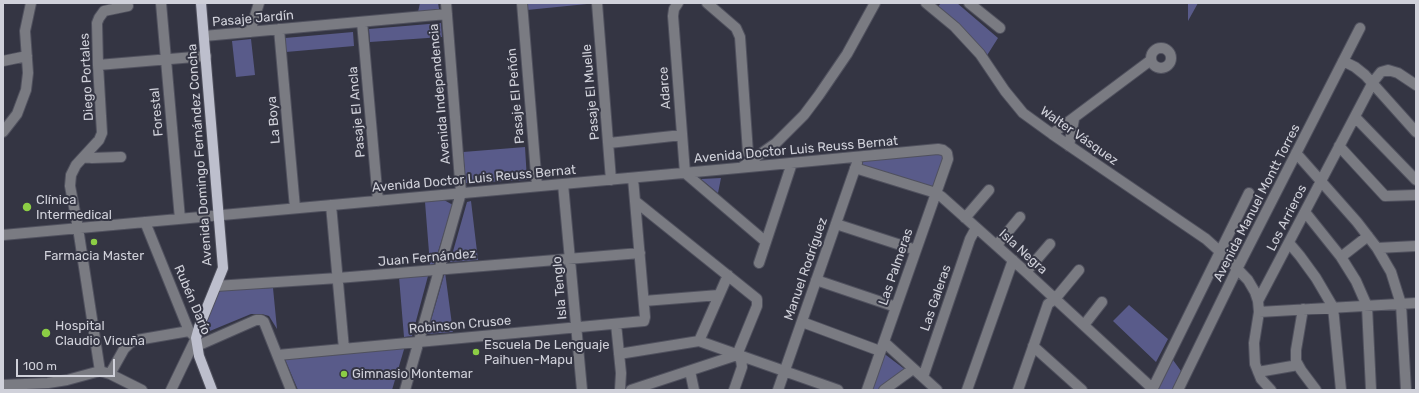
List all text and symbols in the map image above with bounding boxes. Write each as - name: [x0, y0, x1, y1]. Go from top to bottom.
- street label: Pasaje Jardín: [211, 8, 295, 30]
- street label: Avenida Independencia: [426, 23, 454, 165]
- street label: Diego Portales: [77, 33, 97, 121]
- street label: Avenida Domingo Fernández Concha: [184, 43, 216, 267]
- street label: Pasaje El Muelle: [579, 43, 603, 141]
- street label: Pasaje El Peñón: [504, 47, 528, 145]
- street label: Pasaje El Ancla: [345, 66, 369, 158]
- street label: Adarce: [656, 66, 674, 110]
- street label: Forestal: [147, 87, 167, 137]
- street label: La Boya: [264, 96, 284, 144]
- street label: Walter Vásquez: [1037, 103, 1121, 169]
- street label: Avenida Manuel Montt Torres: [1210, 122, 1304, 284]
- street label: Avenida Doctor Luis Reuss Bernat: [693, 133, 899, 167]
- street label: Avenida Doctor Luis Reuss Bernat: [371, 162, 577, 196]
- street label: Los Arrieros: [1264, 182, 1310, 254]
- place label: Clínica Intermedical: [36, 192, 112, 223]
- marker: Clínica Intermedical: [21, 201, 33, 213]
- street label: Manuel Rodríguez: [781, 215, 831, 323]
- street label: Las Palmeras: [876, 226, 916, 308]
- street label: Isla Negra: [996, 226, 1050, 278]
- marker: Farmacia Master: [89, 237, 99, 247]
- street label: Juan Fernández: [377, 246, 477, 270]
- place label: Farmacia Master: [44, 248, 144, 264]
- street label: Isla Tenglo: [549, 256, 571, 320]
- street label: Rubén Darío: [170, 263, 214, 337]
- street label: Las Galeras: [917, 263, 955, 333]
- street label: Robinson Crusoe: [408, 313, 512, 337]
- place label: Hospital Claudio Vicuña: [55, 318, 145, 349]
- marker: Hospital Claudio Vicuña: [40, 327, 52, 339]
- place label: Escuela De Lenguaje Paihuen-Mapu: [484, 337, 610, 368]
- marker: Escuela De Lenguaje Paihuen-Mapu: [471, 347, 481, 357]
- scale bar: [18, 351, 117, 377]
- text: 100 m: [23, 359, 57, 373]
- place label: Gimnasio Montemar: [352, 366, 473, 382]
- marker: Gimnasio Montemar: [339, 369, 349, 379]

